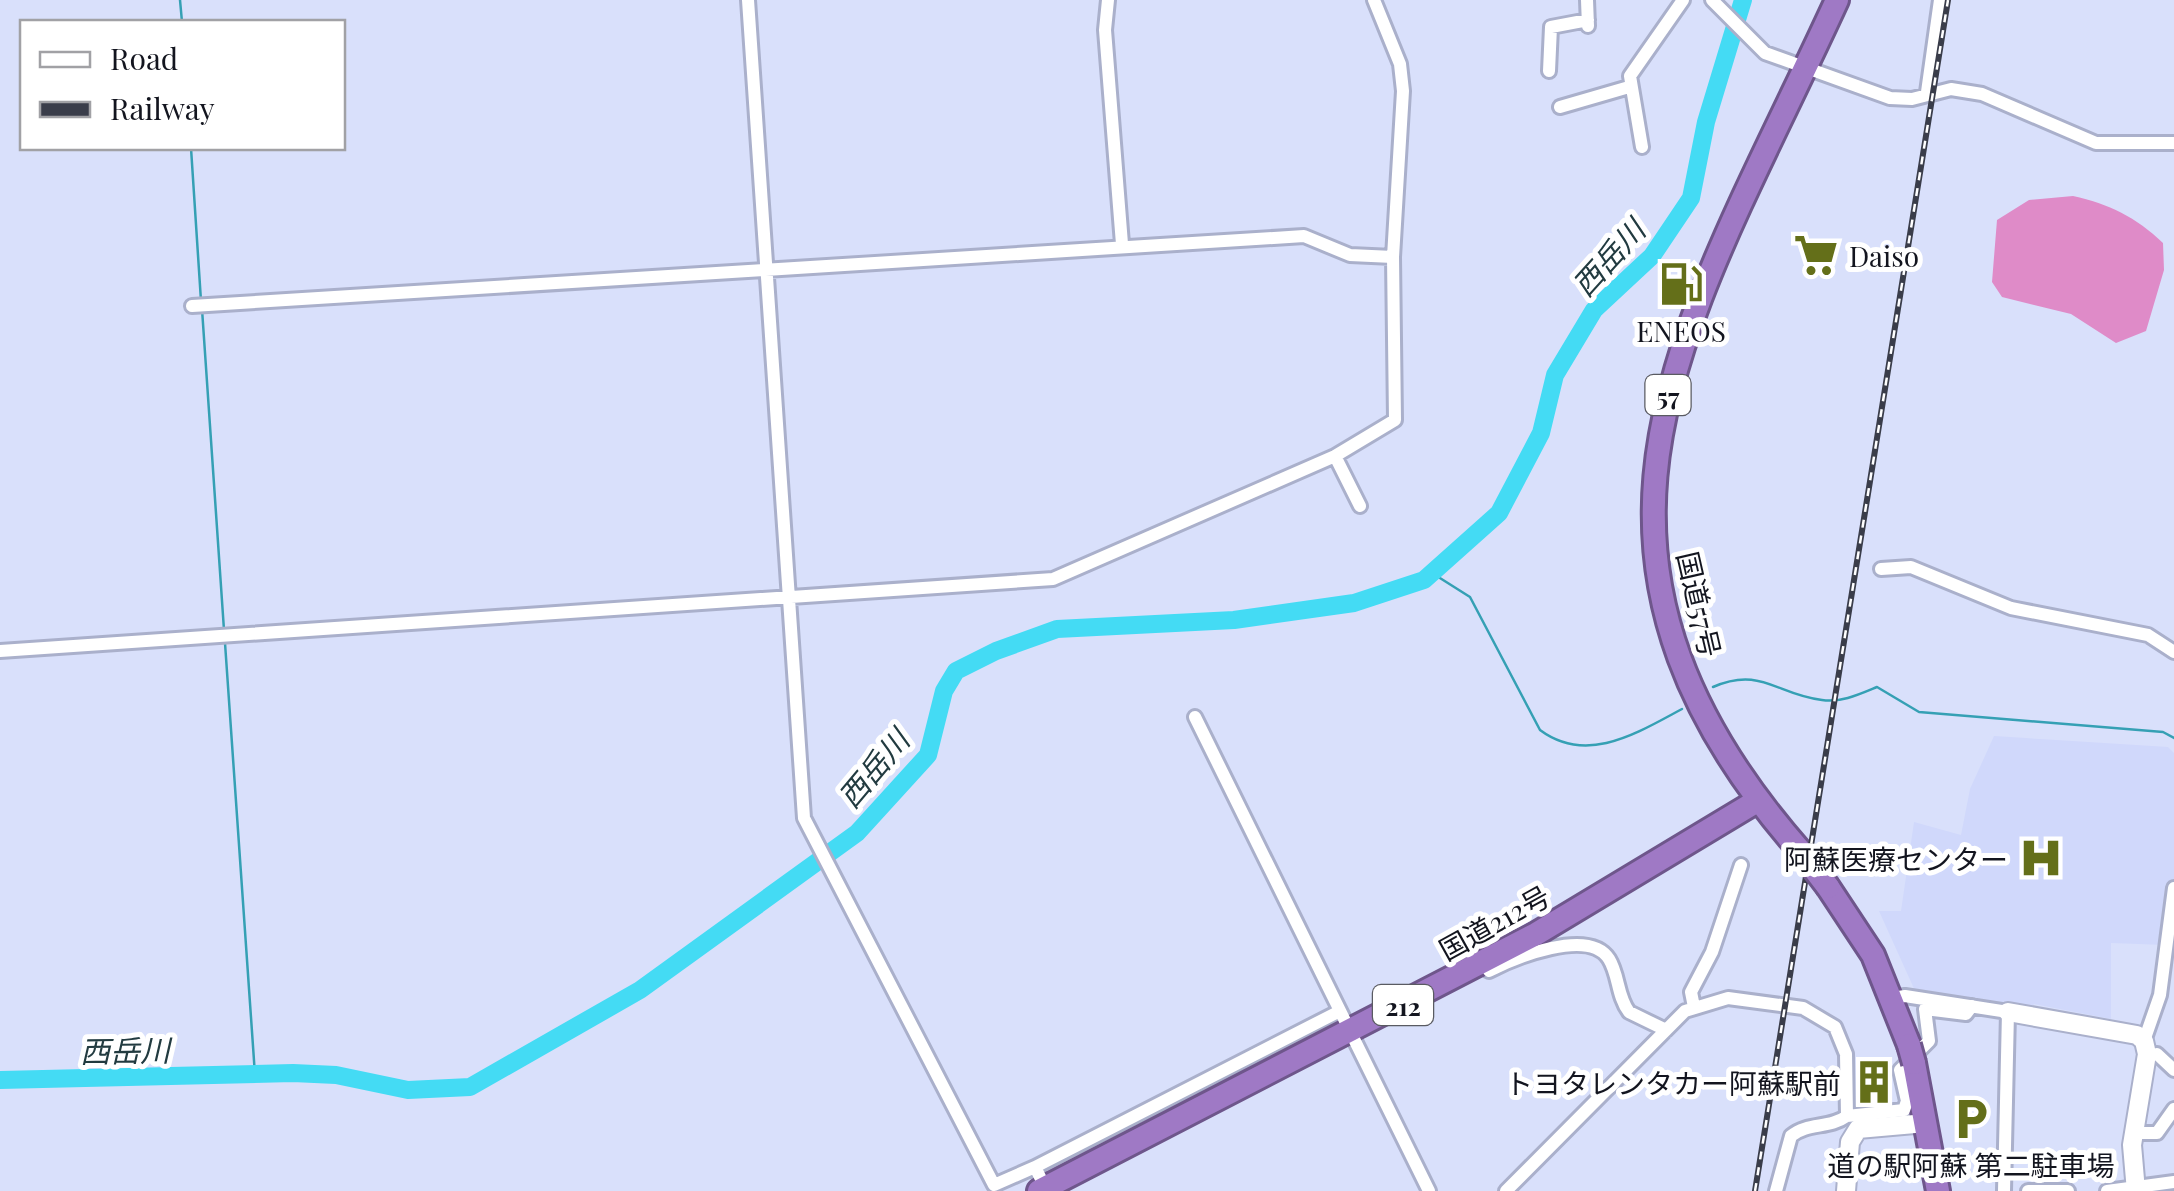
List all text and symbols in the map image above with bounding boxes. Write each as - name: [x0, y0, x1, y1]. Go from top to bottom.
- legend: [20, 20, 345, 150]
- text: Road: [110, 38, 178, 78]
- text: Railway: [110, 88, 215, 128]
- water label: 西岳川: [1563, 208, 1655, 304]
- supermarket icon: Daiso: [1792, 231, 1840, 279]
- place label: Daiso: [1849, 237, 1919, 274]
- fuel station icon: ENEOS: [1657, 260, 1705, 308]
- place label: ENEOS: [1636, 312, 1726, 349]
- road number: 57: [1646, 375, 1690, 415]
- street label: 国道57号: [1670, 548, 1730, 660]
- water label: 西岳川: [829, 718, 919, 815]
- hospital icon: 阿蘇医療センター: [2017, 834, 2065, 882]
- place label: 阿蘇医療センター: [1784, 840, 2008, 877]
- street label: 国道212号: [1432, 876, 1556, 968]
- road number: 212: [1373, 985, 1433, 1025]
- water label: 西岳川: [80, 1029, 173, 1071]
- building icon: トヨタレンタカー阿蘇駅前: [1850, 1058, 1898, 1106]
- place label: トヨタレンタカー阿蘇駅前: [1505, 1064, 1841, 1101]
- parking icon: 道の駅阿蘇 第二駐車場: [1947, 1095, 1995, 1143]
- place label: 道の駅阿蘇 第二駐車場: [1828, 1146, 2114, 1183]

